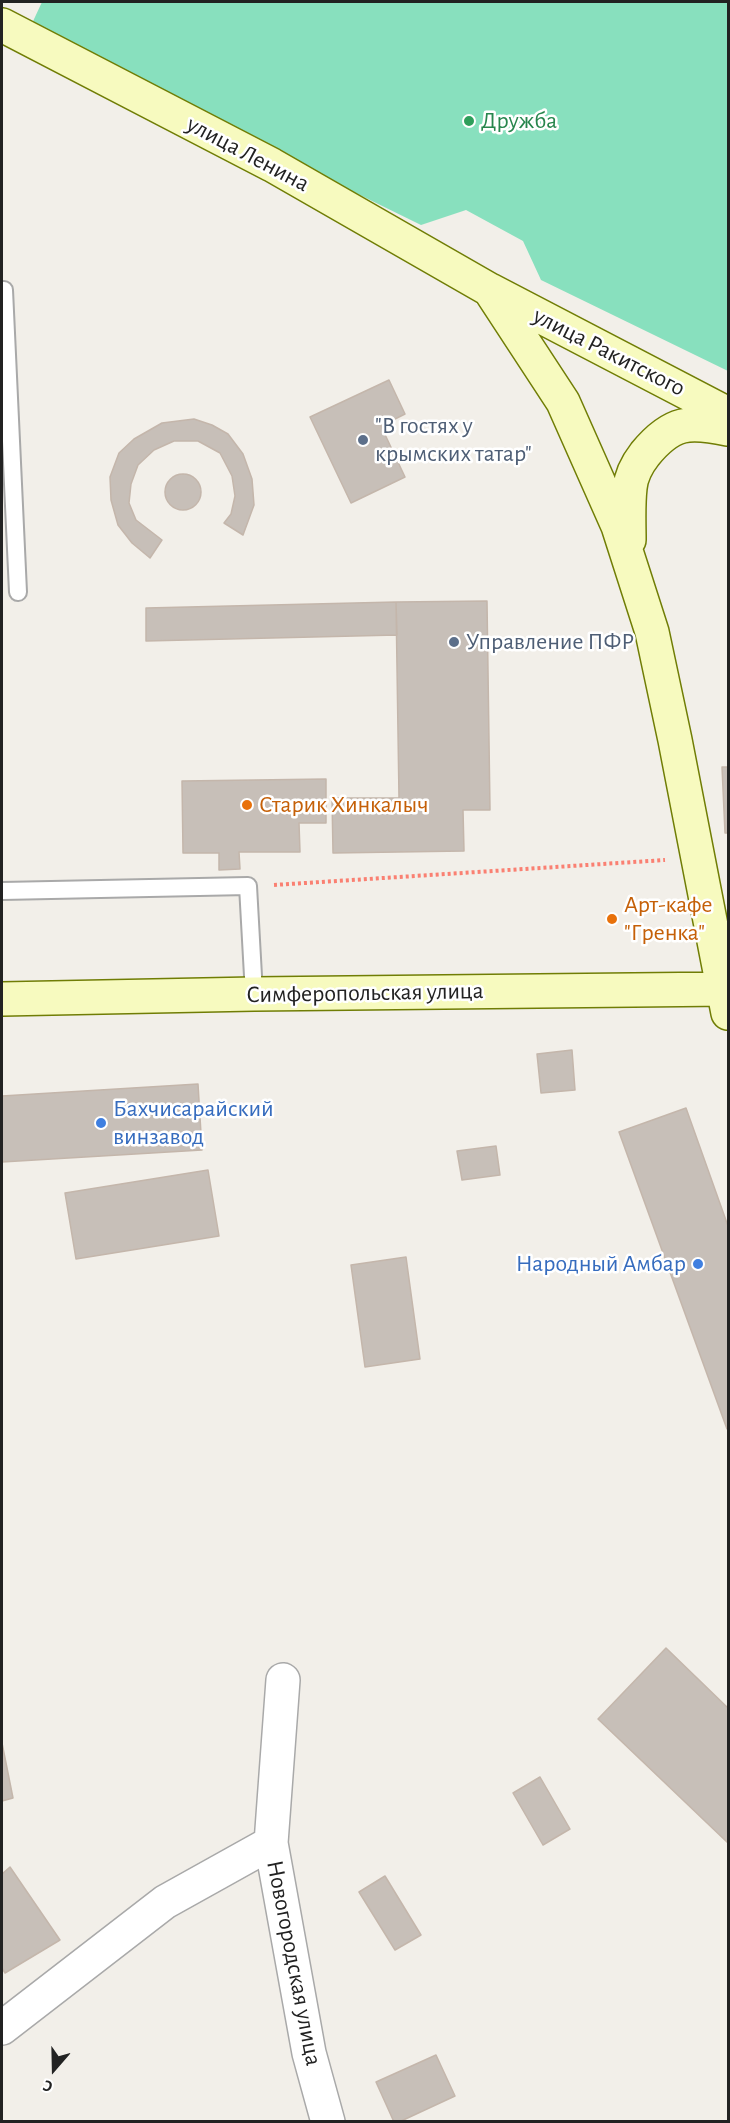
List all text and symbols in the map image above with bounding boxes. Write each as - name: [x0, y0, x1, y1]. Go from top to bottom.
- place label: Дружба: [481, 107, 557, 135]
- street label: улица Ленина: [182, 110, 314, 198]
- marker: Дружба: [462, 114, 476, 128]
- street label: улица Ракитского: [528, 301, 690, 403]
- place label: "В гостях у крымских татар": [375, 412, 532, 468]
- marker: "В гостях у крымских татар": [356, 433, 370, 447]
- place label: Управление ПФР: [466, 628, 634, 656]
- marker: Управление ПФР: [447, 635, 461, 649]
- place label: Старик Хинкалыч: [259, 791, 428, 819]
- marker: Старик Хинкалыч: [240, 798, 254, 812]
- place label: Арт-кафе "Гренка": [624, 891, 713, 947]
- marker: Арт-кафе "Гренка": [605, 912, 619, 926]
- street label: Симферопольская улица: [246, 977, 484, 1009]
- place label: Бахчисарайский винзавод: [113, 1095, 274, 1151]
- marker: Бахчисарайский винзавод: [94, 1116, 108, 1130]
- place label: Народный Амбар: [516, 1250, 686, 1278]
- marker: Народный Амбар: [691, 1257, 705, 1271]
- street label: Новогородская улица: [260, 1858, 328, 2068]
- north arrow: [24, 2039, 84, 2099]
- text: С: [41, 2077, 55, 2095]

